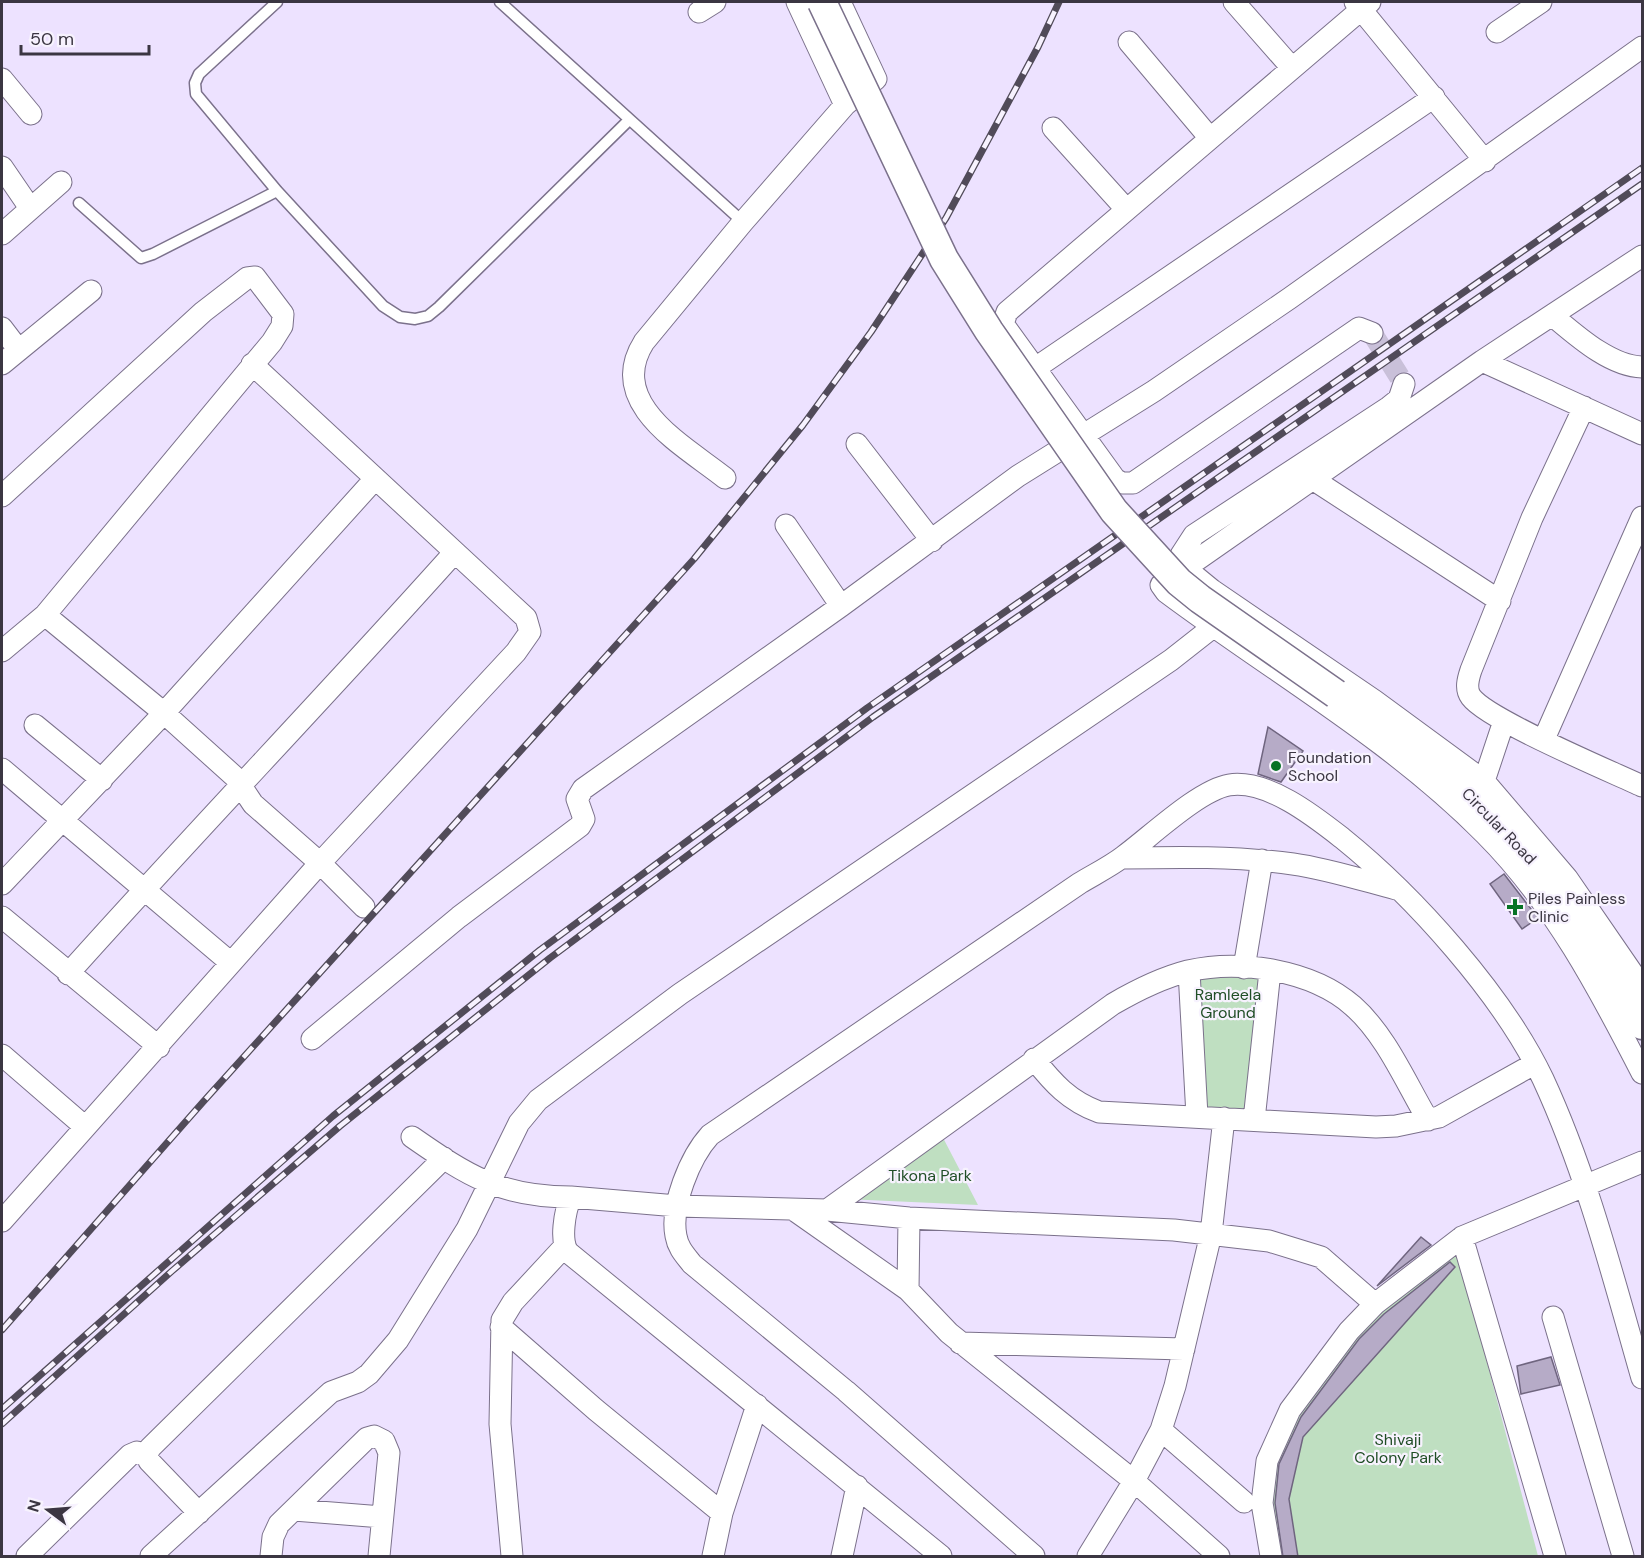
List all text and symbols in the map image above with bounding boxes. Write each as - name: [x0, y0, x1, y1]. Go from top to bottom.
- scale bar: [21, 18, 148, 56]
- text: 50 m: [30, 27, 74, 51]
- place label: Foundation School: [1288, 747, 1371, 786]
- marker: Foundation School: [1269, 759, 1283, 773]
- street label: Circular Road: [1457, 783, 1541, 869]
- place label: Piles Painless Clinic: [1528, 888, 1625, 927]
- marker: Piles Painless Clinic: [1506, 898, 1524, 916]
- park label: Ramleela Ground: [1195, 984, 1261, 1023]
- park label: Tikona Park: [888, 1165, 972, 1186]
- park label: Shivaji Colony Park: [1354, 1429, 1442, 1468]
- north arrow: [18, 1480, 78, 1540]
- text: N: [22, 1497, 46, 1515]

